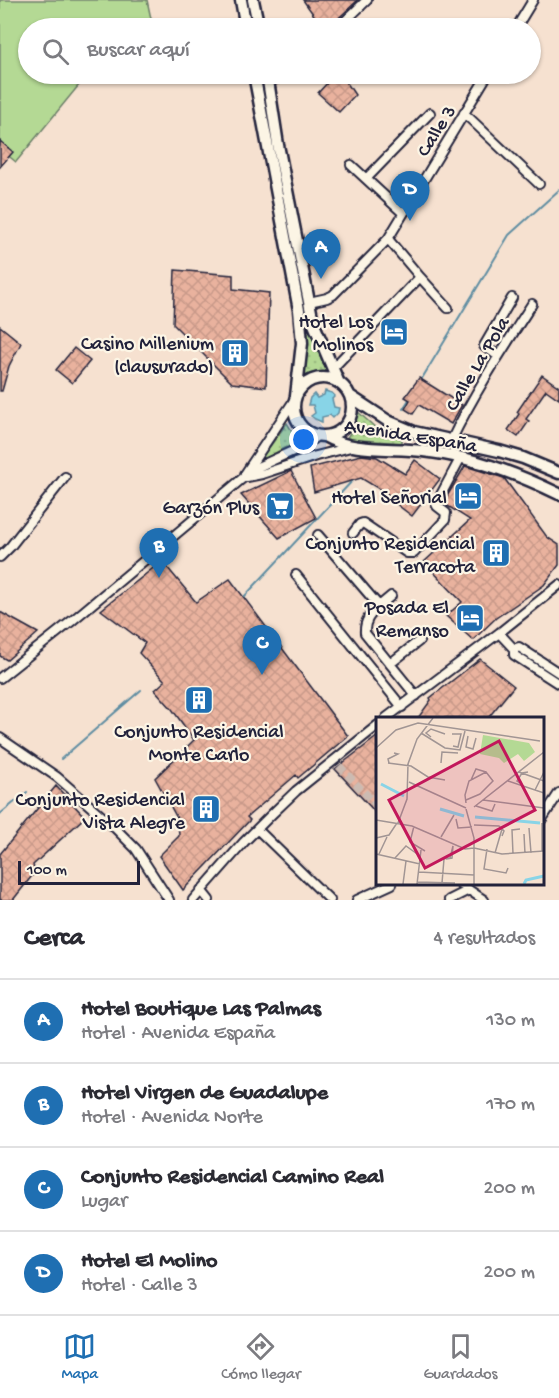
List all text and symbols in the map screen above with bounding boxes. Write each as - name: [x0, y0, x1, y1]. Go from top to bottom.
- search box: [18, 18, 541, 84]
- icon: search: [39, 35, 72, 68]
- text: Buscar aquí: [87, 38, 190, 64]
- street label: Calle 3: [413, 102, 463, 162]
- pin: D: [390, 172, 430, 221]
- pin: A: [302, 230, 340, 279]
- place label: Hotel Los Molinos: [299, 312, 374, 358]
- street label: Calle La Pola: [442, 313, 517, 416]
- hotel icon: Hotel Los Molinos: [378, 316, 410, 348]
- place label: Casino Millenium (clausurado): [81, 334, 214, 380]
- building icon: Casino Millenium (clausurado): [219, 337, 251, 369]
- street label: Avenida España: [343, 416, 479, 459]
- your location: [289, 425, 318, 454]
- hotel icon: Hotel Señorial: [452, 480, 484, 512]
- place label: Hotel Señorial: [331, 488, 447, 511]
- supermarket icon: Garzón Plus: [264, 490, 296, 522]
- place label: Garzón Plus: [163, 498, 260, 521]
- pin: B: [140, 528, 178, 578]
- place label: Conjunto Residencial Terracota: [306, 534, 476, 580]
- building icon: Conjunto Residencial Terracota: [480, 537, 512, 569]
- place label: Posada El Remanso: [364, 598, 449, 644]
- hotel icon: Posada El Remanso: [454, 602, 486, 634]
- pin: C: [242, 626, 282, 675]
- building icon: Conjunto Residencial Monte Carlo: [183, 684, 215, 716]
- inset map: [376, 717, 544, 885]
- place label: Conjunto Residencial Monte Carlo: [114, 722, 284, 768]
- place label: Conjunto Residencial Vista Alegre: [16, 790, 186, 836]
- building icon: Conjunto Residencial Vista Alegre: [190, 793, 222, 825]
- scale bar: [18, 858, 140, 886]
- text: 100 m: [27, 862, 67, 881]
- text: Cerca: [24, 924, 84, 955]
- text: 4 resultados: [434, 928, 535, 951]
- text: Hotel Boutique Las Palmas: [81, 997, 321, 1023]
- text: A: [38, 1010, 49, 1033]
- text: 130 m: [486, 1010, 535, 1033]
- text: Hotel · Avenida España: [81, 1023, 275, 1046]
- text: Hotel Virgen de Guadalupe: [81, 1081, 328, 1107]
- text: B: [38, 1094, 49, 1117]
- text: 170 m: [486, 1094, 535, 1117]
- text: Hotel · Avenida Norte: [81, 1107, 263, 1130]
- text: Conjunto Residencial Camino Real: [81, 1165, 384, 1191]
- text: C: [38, 1178, 49, 1201]
- text: 200 m: [484, 1178, 535, 1201]
- text: Lugar: [81, 1191, 127, 1214]
- text: Hotel El Molino: [81, 1249, 217, 1275]
- text: D: [37, 1262, 50, 1285]
- text: 200 m: [484, 1262, 535, 1285]
- text: Hotel · Calle 3: [81, 1275, 198, 1298]
- tab: Mapa: [61, 1330, 98, 1385]
- tab: Cómo llegar: [221, 1330, 301, 1385]
- tab: Guardados: [424, 1330, 498, 1385]

